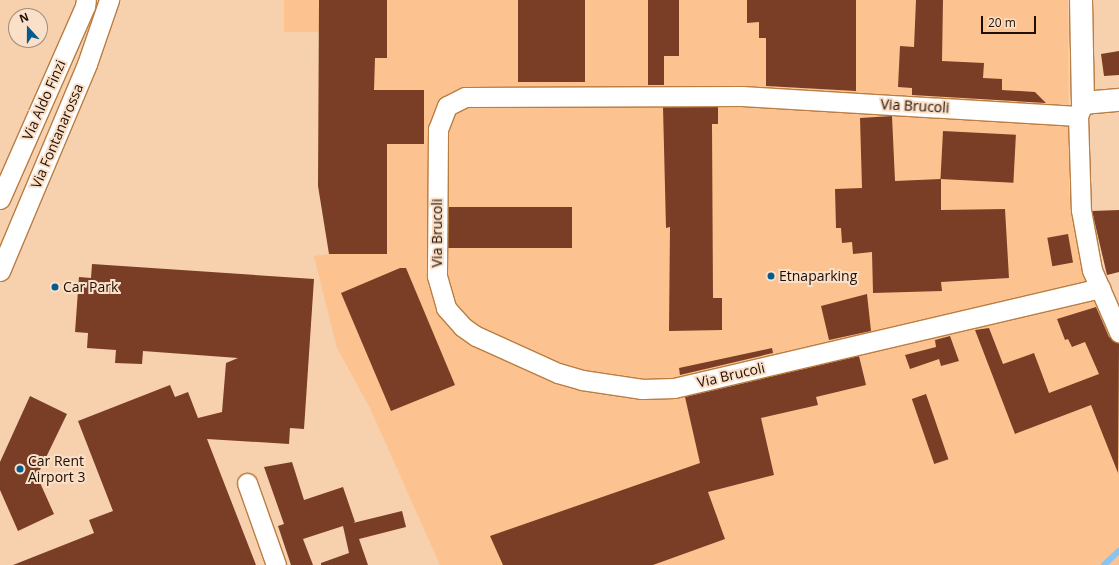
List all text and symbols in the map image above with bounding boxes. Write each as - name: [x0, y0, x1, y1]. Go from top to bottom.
- north arrow: [8, 8, 48, 48]
- scale bar: [983, 8, 1038, 34]
- text: N: [17, 9, 31, 26]
- text: 20 m: [988, 14, 1016, 31]
- street label: Via Aldo Finzi: [19, 57, 69, 143]
- street label: Via Fontanarossa: [27, 81, 87, 191]
- street label: Via Brucoli: [880, 96, 950, 116]
- street label: Via Brucoli: [429, 199, 445, 267]
- place label: Etnaparking: [779, 268, 857, 284]
- marker: Etnaparking: [766, 271, 776, 281]
- place label: Car Park: [63, 279, 118, 295]
- marker: Car Park: [50, 282, 60, 292]
- street label: Via Brucoli: [696, 359, 766, 391]
- place label: Car Rent Airport 3: [28, 453, 85, 486]
- marker: Car Rent Airport 3: [15, 464, 25, 474]

